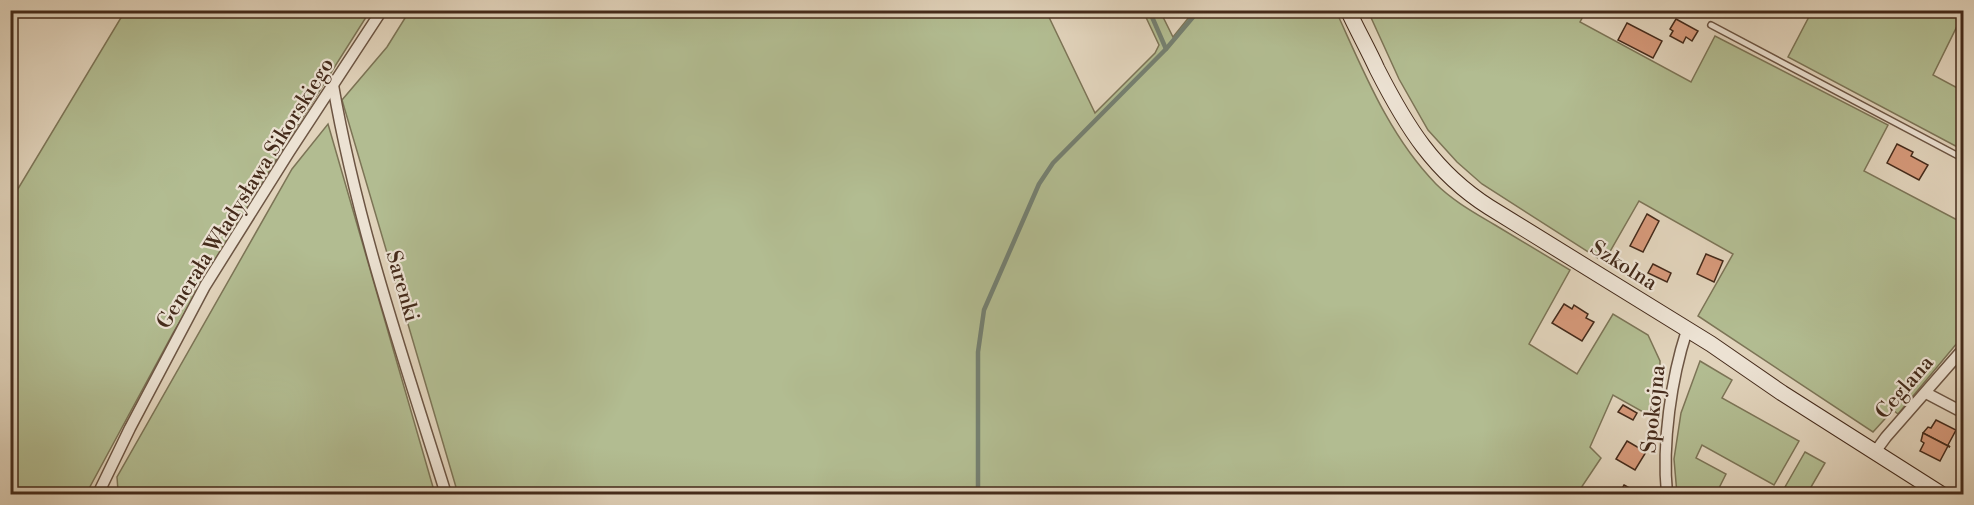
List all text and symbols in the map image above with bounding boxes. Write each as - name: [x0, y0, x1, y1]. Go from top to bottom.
- street label: Generała Władysława Sikorskiego: [151, 53, 340, 334]
- street label: Szkolna: [1585, 235, 1662, 297]
- street label: Sarenki: [380, 248, 425, 325]
- street label: Ceglana: [1870, 350, 1940, 425]
- street label: Spokojna: [1636, 363, 1672, 455]

